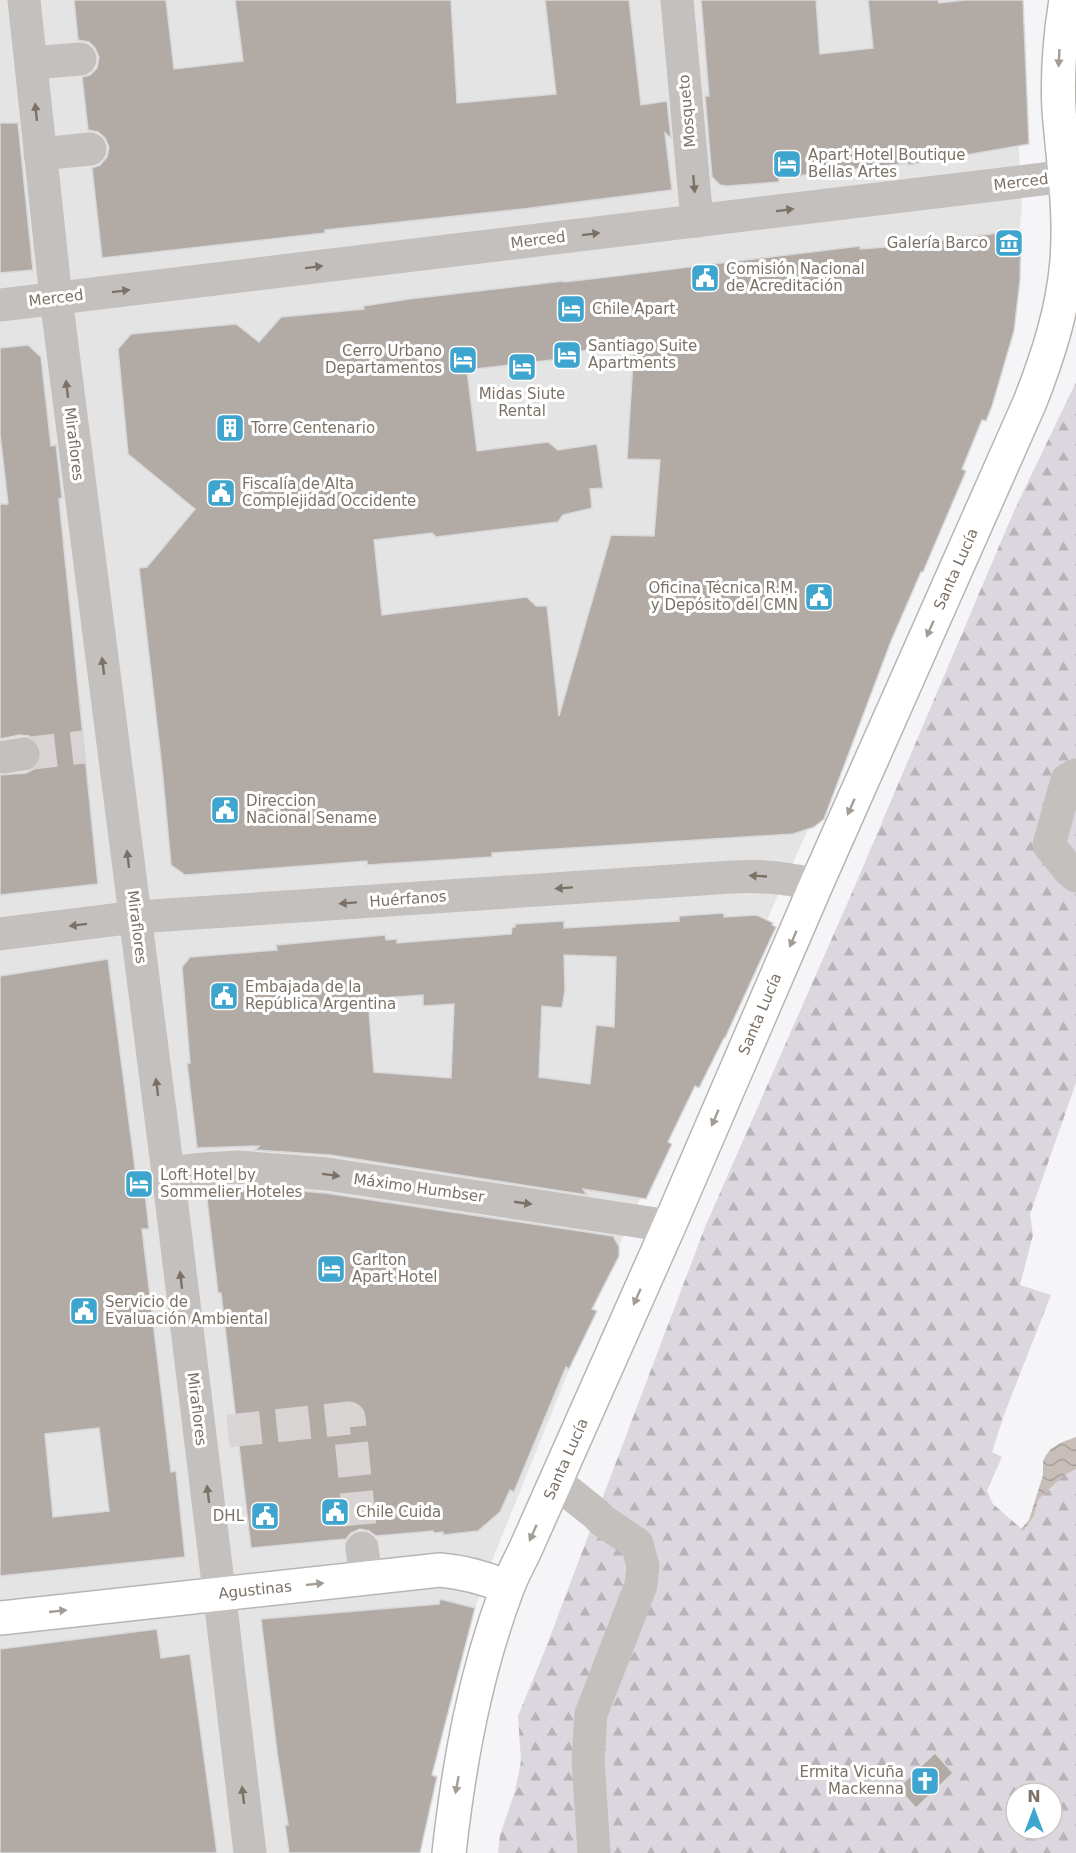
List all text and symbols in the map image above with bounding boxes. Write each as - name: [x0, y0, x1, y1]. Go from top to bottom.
- one-way arrow: [1054, 48, 1063, 67]
- street label: Mosqueto: [675, 74, 699, 148]
- one-way arrow: [31, 102, 41, 121]
- place label: Apart Hotel Boutique Bellas Artes: [808, 146, 966, 181]
- hotel icon: Apart Hotel Boutique Bellas Artes: [771, 148, 803, 180]
- street label: Merced: [993, 170, 1049, 194]
- one-way arrow: [689, 174, 698, 193]
- one-way arrow: [775, 206, 794, 215]
- museum icon: Galería Barco: [993, 227, 1025, 259]
- street label: Merced: [510, 228, 566, 252]
- one-way arrow: [582, 229, 601, 239]
- place label: Galería Barco: [887, 234, 988, 252]
- place label: Comisión Nacional de Acreditación: [726, 260, 865, 295]
- public building icon: Comisión Nacional de Acreditación: [689, 262, 721, 294]
- one-way arrow: [305, 263, 324, 272]
- street label: Merced: [28, 286, 84, 310]
- one-way arrow: [111, 286, 130, 295]
- hotel icon: Chile Apart: [555, 293, 587, 325]
- place label: Chile Apart: [592, 300, 675, 318]
- place label: Santiago Suite Apartments: [588, 337, 697, 372]
- hotel icon: Santiago Suite Apartments: [551, 339, 583, 371]
- place label: Cerro Urbano Departamentos: [325, 342, 442, 377]
- hotel icon: Cerro Urbano Departamentos: [447, 344, 479, 376]
- hotel icon: Midas Siute Rental: [506, 351, 538, 383]
- one-way arrow: [63, 380, 72, 399]
- place label: Midas Siute Rental: [479, 385, 565, 420]
- street label: Miraflores: [61, 406, 87, 482]
- building icon: Torre Centenario: [214, 412, 246, 444]
- place label: Torre Centenario: [250, 419, 375, 437]
- place label: Fiscalía de Alta Complejidad Occidente: [242, 475, 416, 510]
- public building icon: Fiscalía de Alta Complejidad Occidente: [205, 477, 237, 509]
- street label: Santa Lucía: [930, 525, 982, 613]
- place label: Oficina Técnica R.M. y Depósito del CMN: [649, 579, 798, 614]
- public building icon: Oficina Técnica R.M. y Depósito del CMN: [803, 581, 835, 613]
- one-way arrow: [925, 620, 935, 638]
- one-way arrow: [98, 656, 108, 675]
- place label: Direccion Nacional Sename: [246, 792, 377, 827]
- public building icon: Direccion Nacional Sename: [209, 794, 241, 826]
- one-way arrow: [846, 798, 855, 816]
- one-way arrow: [123, 850, 133, 869]
- one-way arrow: [749, 872, 768, 881]
- one-way arrow: [554, 883, 573, 893]
- street label: Huérfanos: [369, 887, 447, 911]
- street label: Miraflores: [124, 889, 150, 965]
- one-way arrow: [339, 898, 358, 907]
- one-way arrow: [68, 920, 87, 929]
- one-way arrow: [787, 930, 797, 948]
- street label: Santa Lucía: [735, 970, 785, 1058]
- place label: Embajada de la República Argentina: [245, 978, 396, 1013]
- public building icon: Embajada de la República Argentina: [208, 980, 240, 1012]
- one-way arrow: [152, 1077, 161, 1096]
- one-way arrow: [710, 1109, 719, 1127]
- place label: Loft Hotel by Sommelier Hoteles: [160, 1166, 303, 1201]
- hotel icon: Loft Hotel by Sommelier Hoteles: [123, 1168, 155, 1200]
- one-way arrow: [321, 1170, 340, 1179]
- street label: Máximo Humbser: [352, 1170, 486, 1206]
- one-way arrow: [514, 1199, 533, 1208]
- place label: Carlton Apart Hotel: [352, 1251, 438, 1286]
- hotel icon: Carlton Apart Hotel: [315, 1253, 347, 1285]
- one-way arrow: [176, 1271, 186, 1290]
- one-way arrow: [632, 1288, 642, 1306]
- place label: Servicio de Evaluación Ambiental: [105, 1293, 268, 1328]
- public building icon: Servicio de Evaluación Ambiental: [68, 1295, 100, 1327]
- street label: Miraflores: [184, 1371, 210, 1447]
- street label: Santa Lucía: [540, 1415, 592, 1503]
- one-way arrow: [203, 1485, 212, 1504]
- public building icon: Chile Cuida: [319, 1496, 351, 1528]
- public building icon: DHL: [249, 1500, 281, 1532]
- place label: Chile Cuida: [356, 1503, 441, 1521]
- place label: DHL: [213, 1507, 245, 1525]
- one-way arrow: [528, 1524, 538, 1542]
- street label: Agustinas: [217, 1577, 293, 1603]
- one-way arrow: [305, 1579, 324, 1589]
- one-way arrow: [49, 1607, 68, 1616]
- place label: Ermita Vicuña Mackenna: [799, 1763, 904, 1798]
- church icon: Ermita Vicuña Mackenna: [909, 1765, 941, 1797]
- one-way arrow: [453, 1775, 462, 1794]
- north arrow: [1004, 1781, 1064, 1841]
- one-way arrow: [238, 1785, 248, 1804]
- text: N: [1027, 1787, 1041, 1806]

